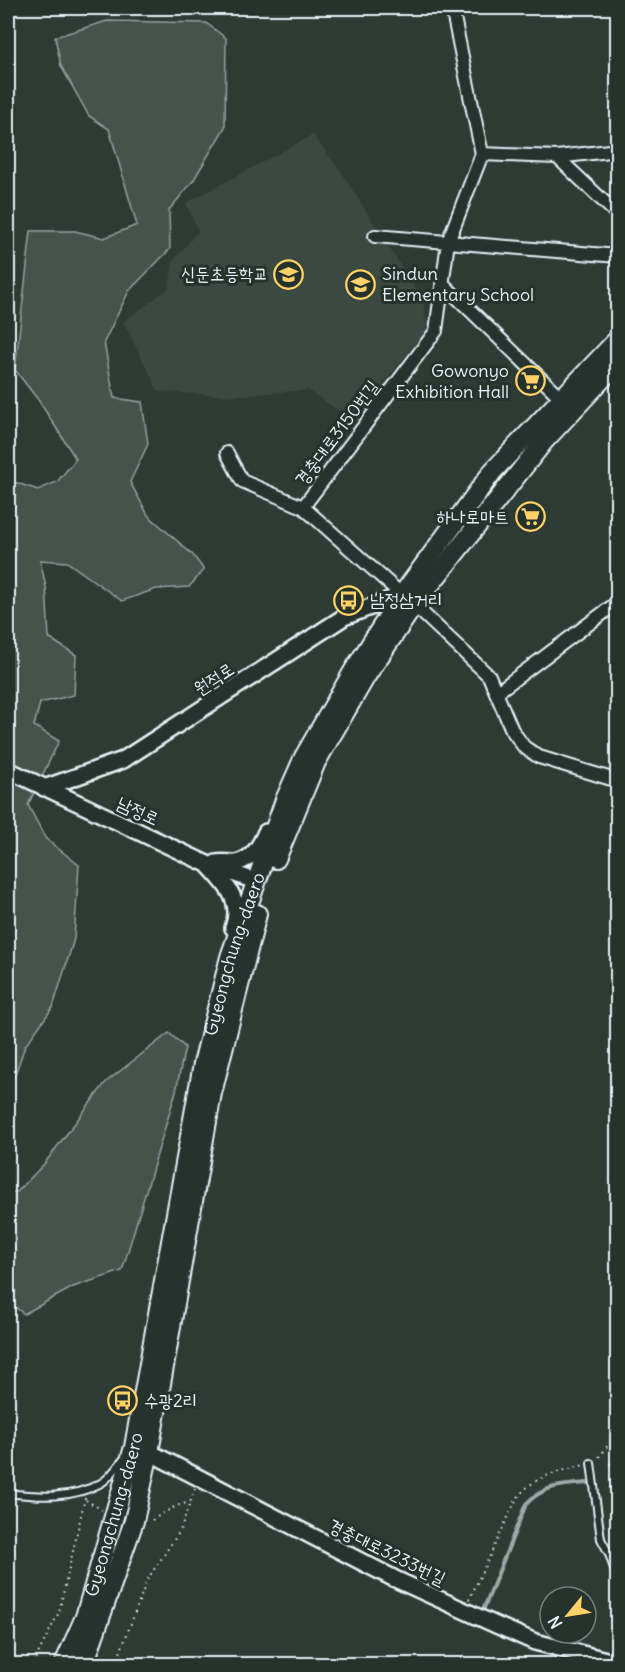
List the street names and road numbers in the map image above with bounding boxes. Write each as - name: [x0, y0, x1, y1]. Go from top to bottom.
- street label: 경충대로3150번길: [289, 375, 384, 490]
- street label: 원적로: [189, 657, 238, 700]
- street label: 남정로: [114, 791, 163, 830]
- street label: Gyeongchung-daero: [199, 869, 270, 1038]
- street label: Gyeongchung-daero: [80, 1431, 147, 1599]
- street label: 경충대로3233번길: [325, 1513, 450, 1590]

